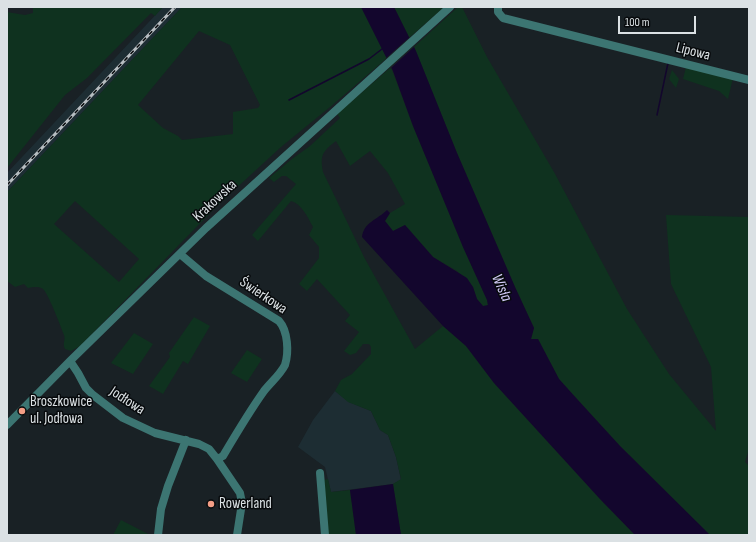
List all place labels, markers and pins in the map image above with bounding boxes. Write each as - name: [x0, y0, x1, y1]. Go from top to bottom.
- place label: Broszkowice ul. Jodłowa: [30, 393, 92, 428]
- marker: Broszkowice ul. Jodłowa: [17, 406, 27, 416]
- place label: Rowerland: [219, 495, 272, 513]
- marker: Rowerland: [206, 499, 216, 509]

